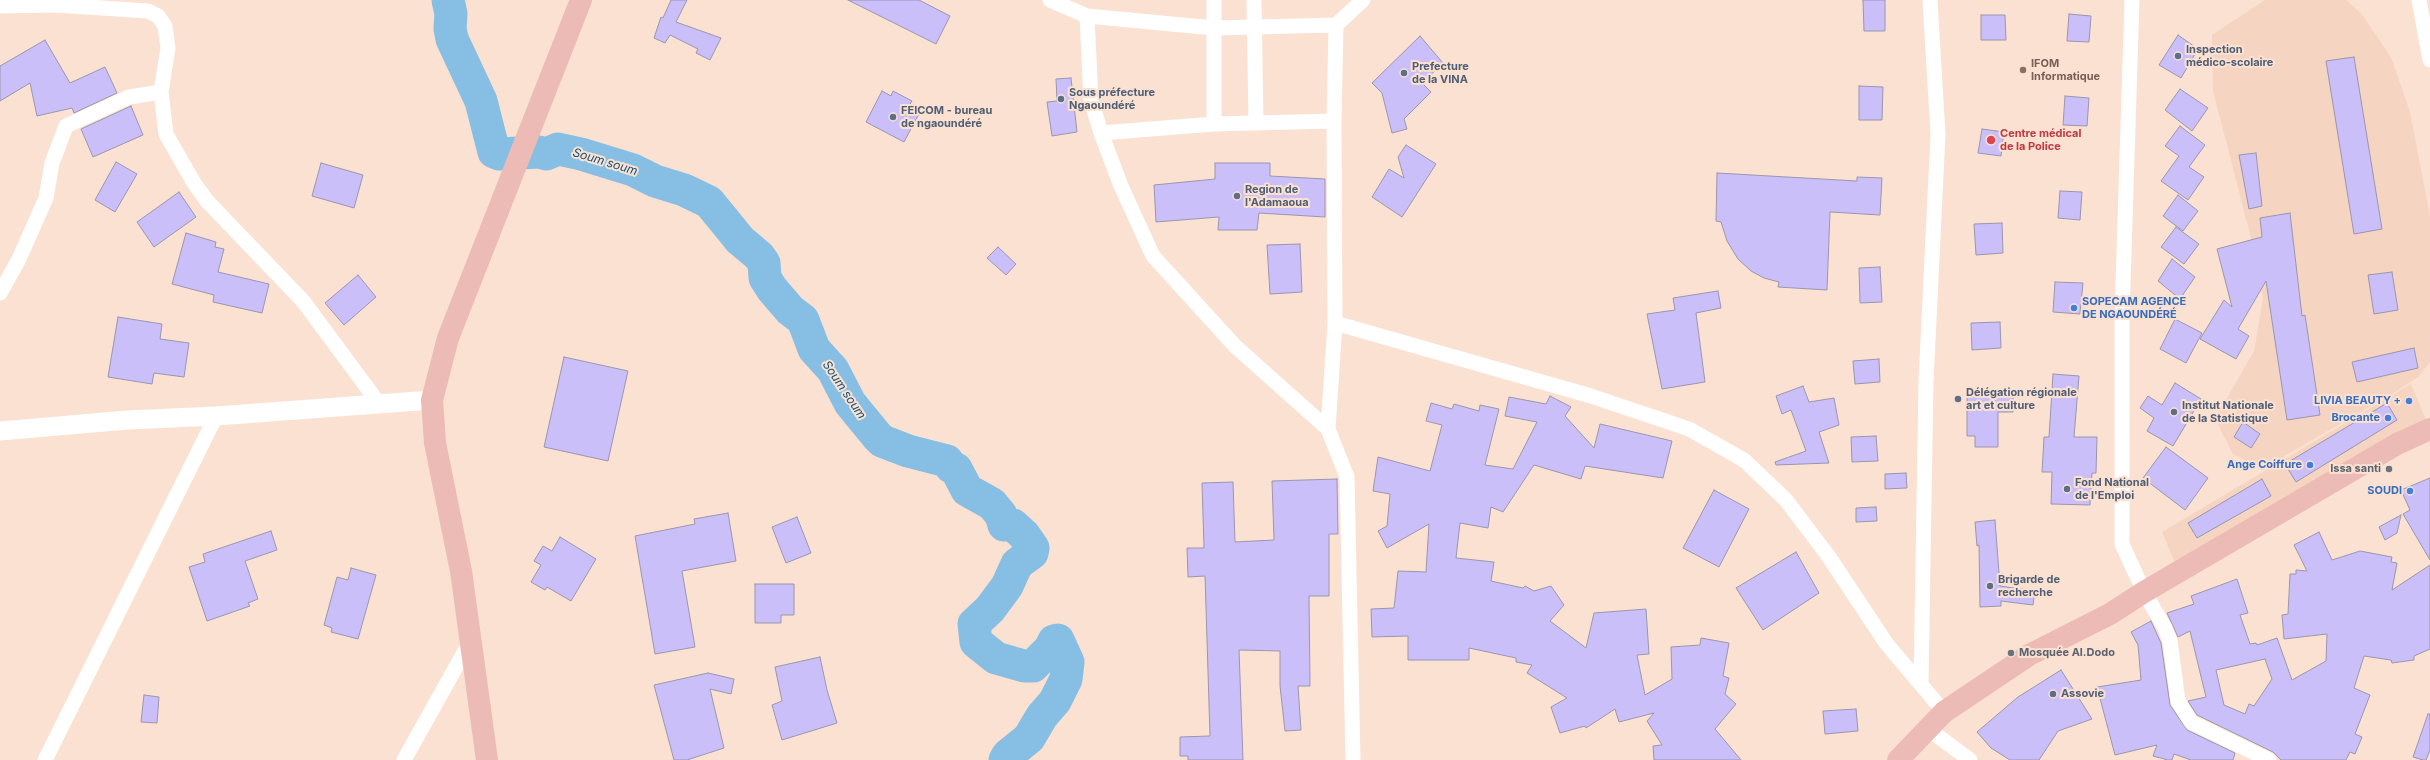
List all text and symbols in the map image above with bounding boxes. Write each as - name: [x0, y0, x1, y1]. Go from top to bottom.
- place label: Inspection médico-scolaire: [2186, 43, 2273, 69]
- marker: Inspection médico-scolaire: [2173, 51, 2183, 61]
- place label: IFOM Informatique: [2031, 57, 2100, 83]
- place label: Prefecture de la VINA: [1412, 60, 1469, 86]
- marker: IFOM Informatique: [2018, 65, 2028, 75]
- marker: Prefecture de la VINA: [1399, 68, 1409, 78]
- place label: Sous préfecture Ngaoundéré: [1069, 86, 1155, 112]
- marker: Sous préfecture Ngaoundéré: [1056, 94, 1066, 104]
- place label: FEICOM - bureau de ngaoundéré: [901, 104, 992, 130]
- marker: FEICOM - bureau de ngaoundéré: [888, 112, 898, 122]
- place label: Centre médical de la Police: [2000, 127, 2081, 153]
- marker: Centre médical de la Police: [1985, 134, 1997, 146]
- water label: Soum soum: [571, 145, 639, 179]
- place label: Region de l'Adamaoua: [1245, 183, 1309, 209]
- marker: Region de l'Adamaoua: [1232, 191, 1242, 201]
- place label: SOPECAM AGENCE DE NGAOUNDÉRÉ: [2082, 295, 2186, 321]
- marker: SOPECAM AGENCE DE NGAOUNDÉRÉ: [2069, 303, 2079, 313]
- water label: Soum soum: [819, 358, 869, 422]
- place label: Délégation régionale art et culture: [1966, 386, 2077, 412]
- marker: Délégation régionale art et culture: [1953, 394, 1963, 404]
- place label: LIVIA BEAUTY +: [2314, 394, 2401, 408]
- marker: LIVIA BEAUTY +: [2404, 396, 2414, 406]
- place label: Institut Nationale de la Statistique: [2182, 399, 2274, 425]
- marker: Institut Nationale de la Statistique: [2169, 407, 2179, 417]
- place label: Brocante: [2331, 411, 2380, 425]
- marker: Brocante: [2383, 413, 2393, 423]
- place label: Ange Coiffure: [2227, 458, 2302, 472]
- marker: Ange Coiffure: [2305, 460, 2315, 470]
- place label: Issa santi: [2330, 462, 2381, 476]
- marker: Issa santi: [2384, 464, 2394, 474]
- place label: Fond National de l'Emploi: [2075, 476, 2149, 502]
- marker: Fond National de l'Emploi: [2062, 484, 2072, 494]
- place label: SOUDI: [2367, 484, 2402, 498]
- marker: SOUDI: [2405, 486, 2415, 496]
- place label: Brigarde de recherche: [1998, 573, 2060, 599]
- marker: Brigarde de recherche: [1985, 581, 1995, 591]
- place label: Mosquée Al.Dodo: [2019, 646, 2115, 660]
- marker: Mosquée Al.Dodo: [2006, 648, 2016, 658]
- place label: Assovie: [2061, 687, 2104, 701]
- marker: Assovie: [2048, 689, 2058, 699]

